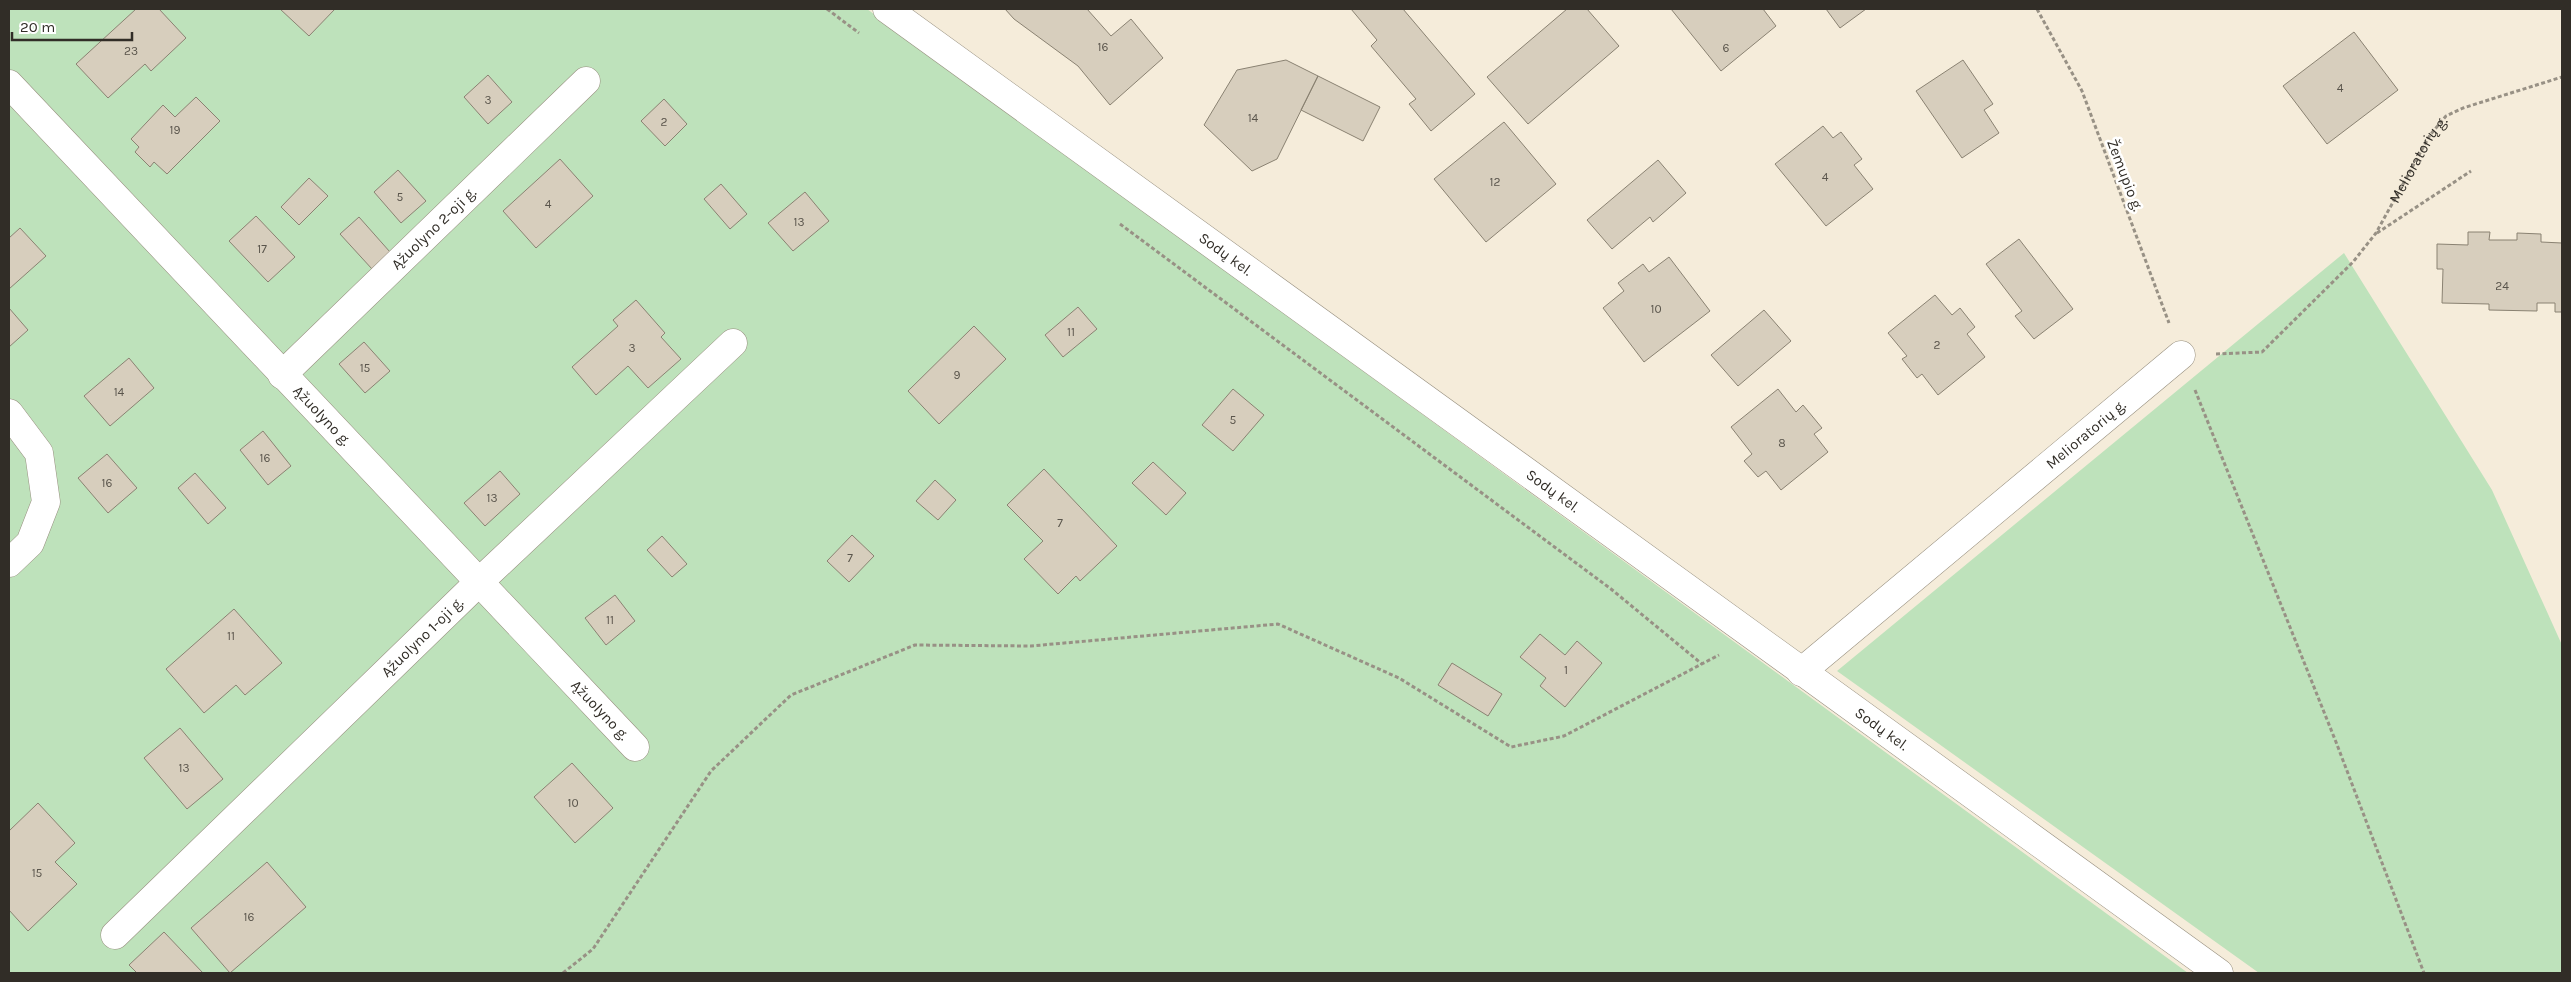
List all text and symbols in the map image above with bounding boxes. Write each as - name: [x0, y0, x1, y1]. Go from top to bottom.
- scale bar: [12, 10, 132, 42]
- text: 20 m: [20, 18, 55, 36]
- house number: 16: [1098, 40, 1109, 54]
- house number: 6: [1723, 41, 1730, 55]
- house number: 23: [124, 44, 138, 58]
- house number: 4: [2337, 81, 2344, 95]
- house number: 3: [484, 93, 492, 107]
- house number: 14: [1248, 111, 1259, 125]
- street label: Melioratorių g.: [2385, 112, 2451, 206]
- house number: 2: [661, 115, 668, 129]
- house number: 19: [170, 123, 180, 137]
- street label: Žemupio g.: [2103, 136, 2147, 214]
- house number: 4: [1822, 170, 1829, 184]
- house number: 12: [1490, 175, 1501, 189]
- street label: Ąžuolyno 2-oji g.: [387, 183, 480, 273]
- house number: 5: [397, 190, 404, 204]
- house number: 4: [545, 197, 552, 211]
- house number: 13: [793, 215, 805, 229]
- street label: Sodų kel.: [1195, 229, 1256, 280]
- house number: 17: [257, 242, 267, 256]
- house number: 24: [2495, 279, 2509, 293]
- house number: 10: [1650, 302, 1662, 316]
- house number: 11: [1067, 325, 1075, 339]
- house number: 2: [1934, 338, 1941, 352]
- house number: 3: [628, 341, 636, 355]
- house number: 15: [360, 361, 371, 375]
- house number: 9: [954, 368, 961, 382]
- street label: Ąžuolyno g.: [289, 382, 355, 450]
- house number: 14: [114, 385, 125, 399]
- street label: Melioratorių g.: [2042, 396, 2130, 473]
- house number: 5: [1230, 413, 1237, 427]
- house number: 8: [1778, 436, 1786, 450]
- house number: 16: [260, 451, 271, 465]
- street label: Sodų kel.: [1523, 466, 1583, 517]
- house number: 16: [102, 476, 113, 490]
- house number: 13: [486, 491, 498, 505]
- house number: 7: [1057, 516, 1063, 530]
- house number: 7: [847, 551, 853, 565]
- street label: Ąžuolyno 1-oji g.: [377, 593, 467, 681]
- house number: 11: [606, 613, 614, 627]
- house number: 11: [227, 629, 235, 643]
- house number: 1: [1564, 663, 1568, 677]
- street label: Ąžuolyno g.: [567, 676, 633, 744]
- street label: Sodų kel.: [1851, 704, 1912, 755]
- house number: 13: [178, 761, 190, 775]
- house number: 10: [567, 796, 579, 810]
- house number: 15: [32, 866, 43, 880]
- house number: 16: [244, 910, 255, 924]

